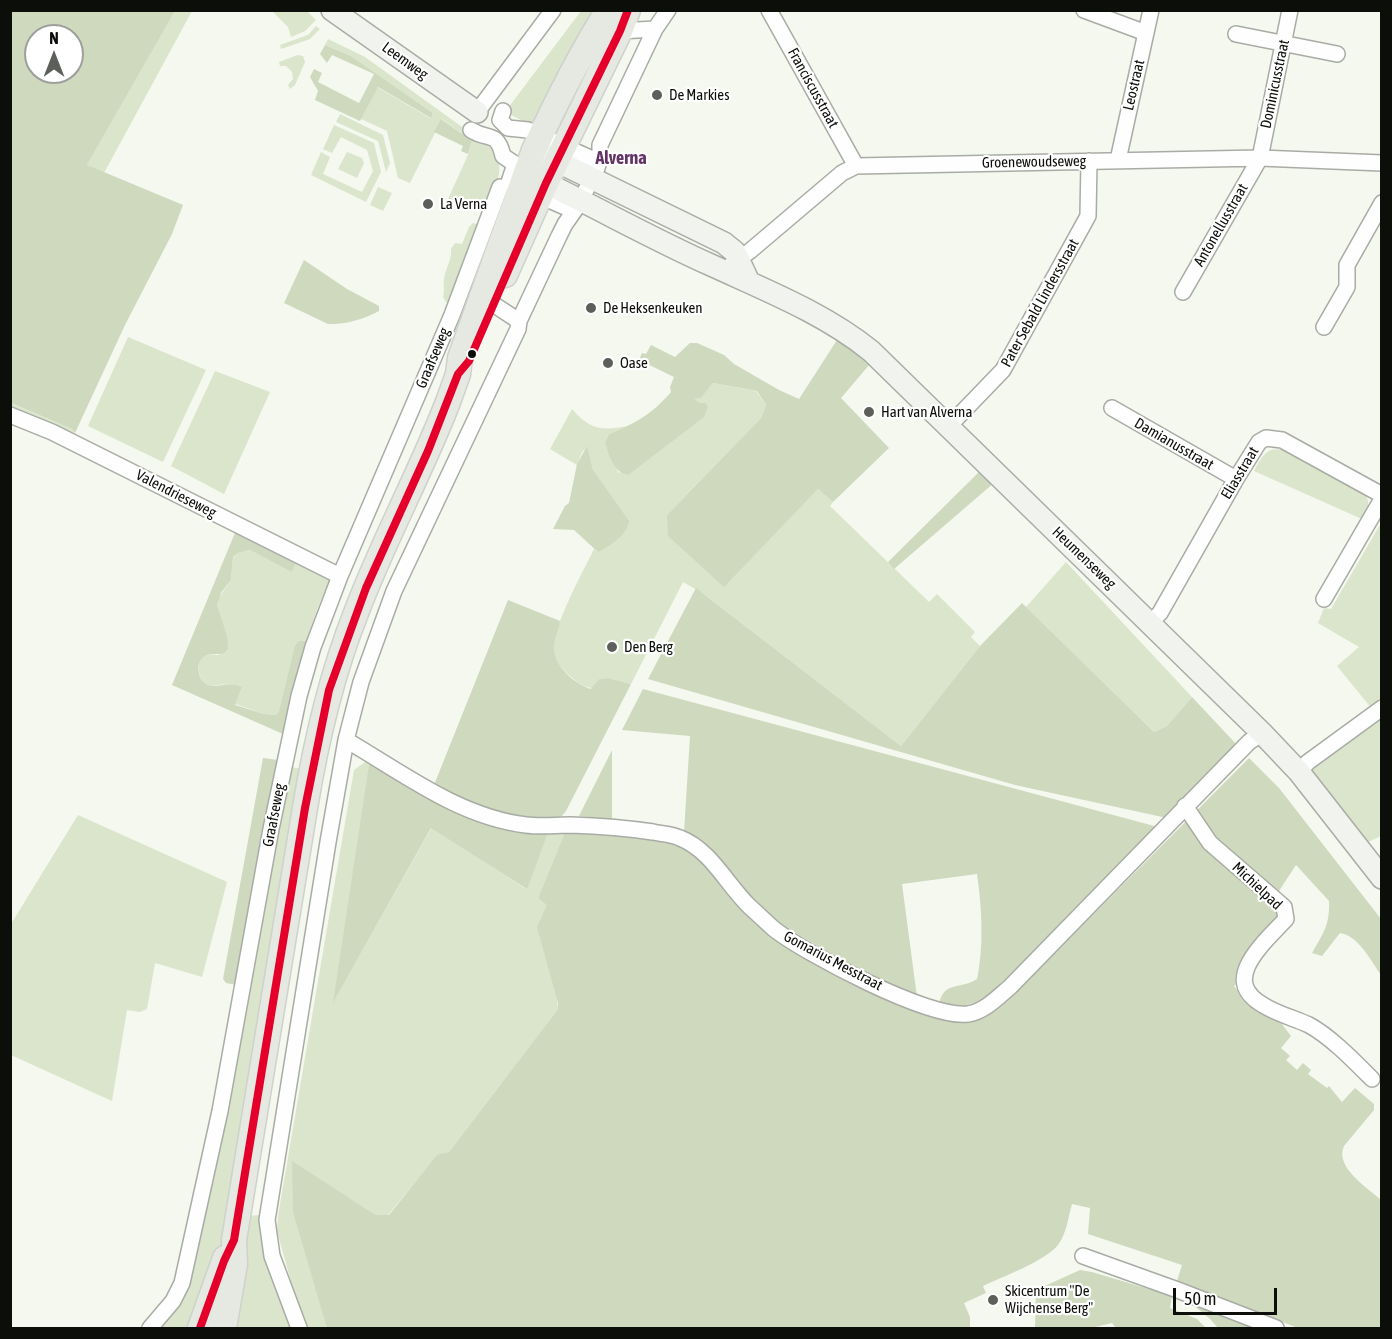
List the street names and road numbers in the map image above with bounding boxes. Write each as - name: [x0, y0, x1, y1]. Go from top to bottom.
- street label: Leemweg: [379, 38, 431, 84]
- street label: Dominicusstraat: [1257, 38, 1293, 130]
- street label: Franciscusstraat: [784, 45, 842, 131]
- street label: Leostraat: [1119, 58, 1149, 112]
- street label: Groenewoudseweg: [982, 152, 1086, 172]
- street label: Antonellusstraat: [1190, 180, 1252, 270]
- street label: Pater Sebald Lindersstraat: [997, 236, 1083, 370]
- street label: Graafseweg: [412, 325, 454, 391]
- street label: Damianusstraat: [1131, 414, 1217, 474]
- street label: Eliasstraat: [1217, 443, 1263, 503]
- street label: Valendrieseweg: [133, 466, 219, 522]
- street label: Heumenseweg: [1048, 523, 1120, 593]
- street label: Graafseweg: [259, 782, 289, 848]
- street label: Michielpad: [1228, 858, 1286, 914]
- street label: Gomarius Messtraat: [780, 927, 886, 995]

